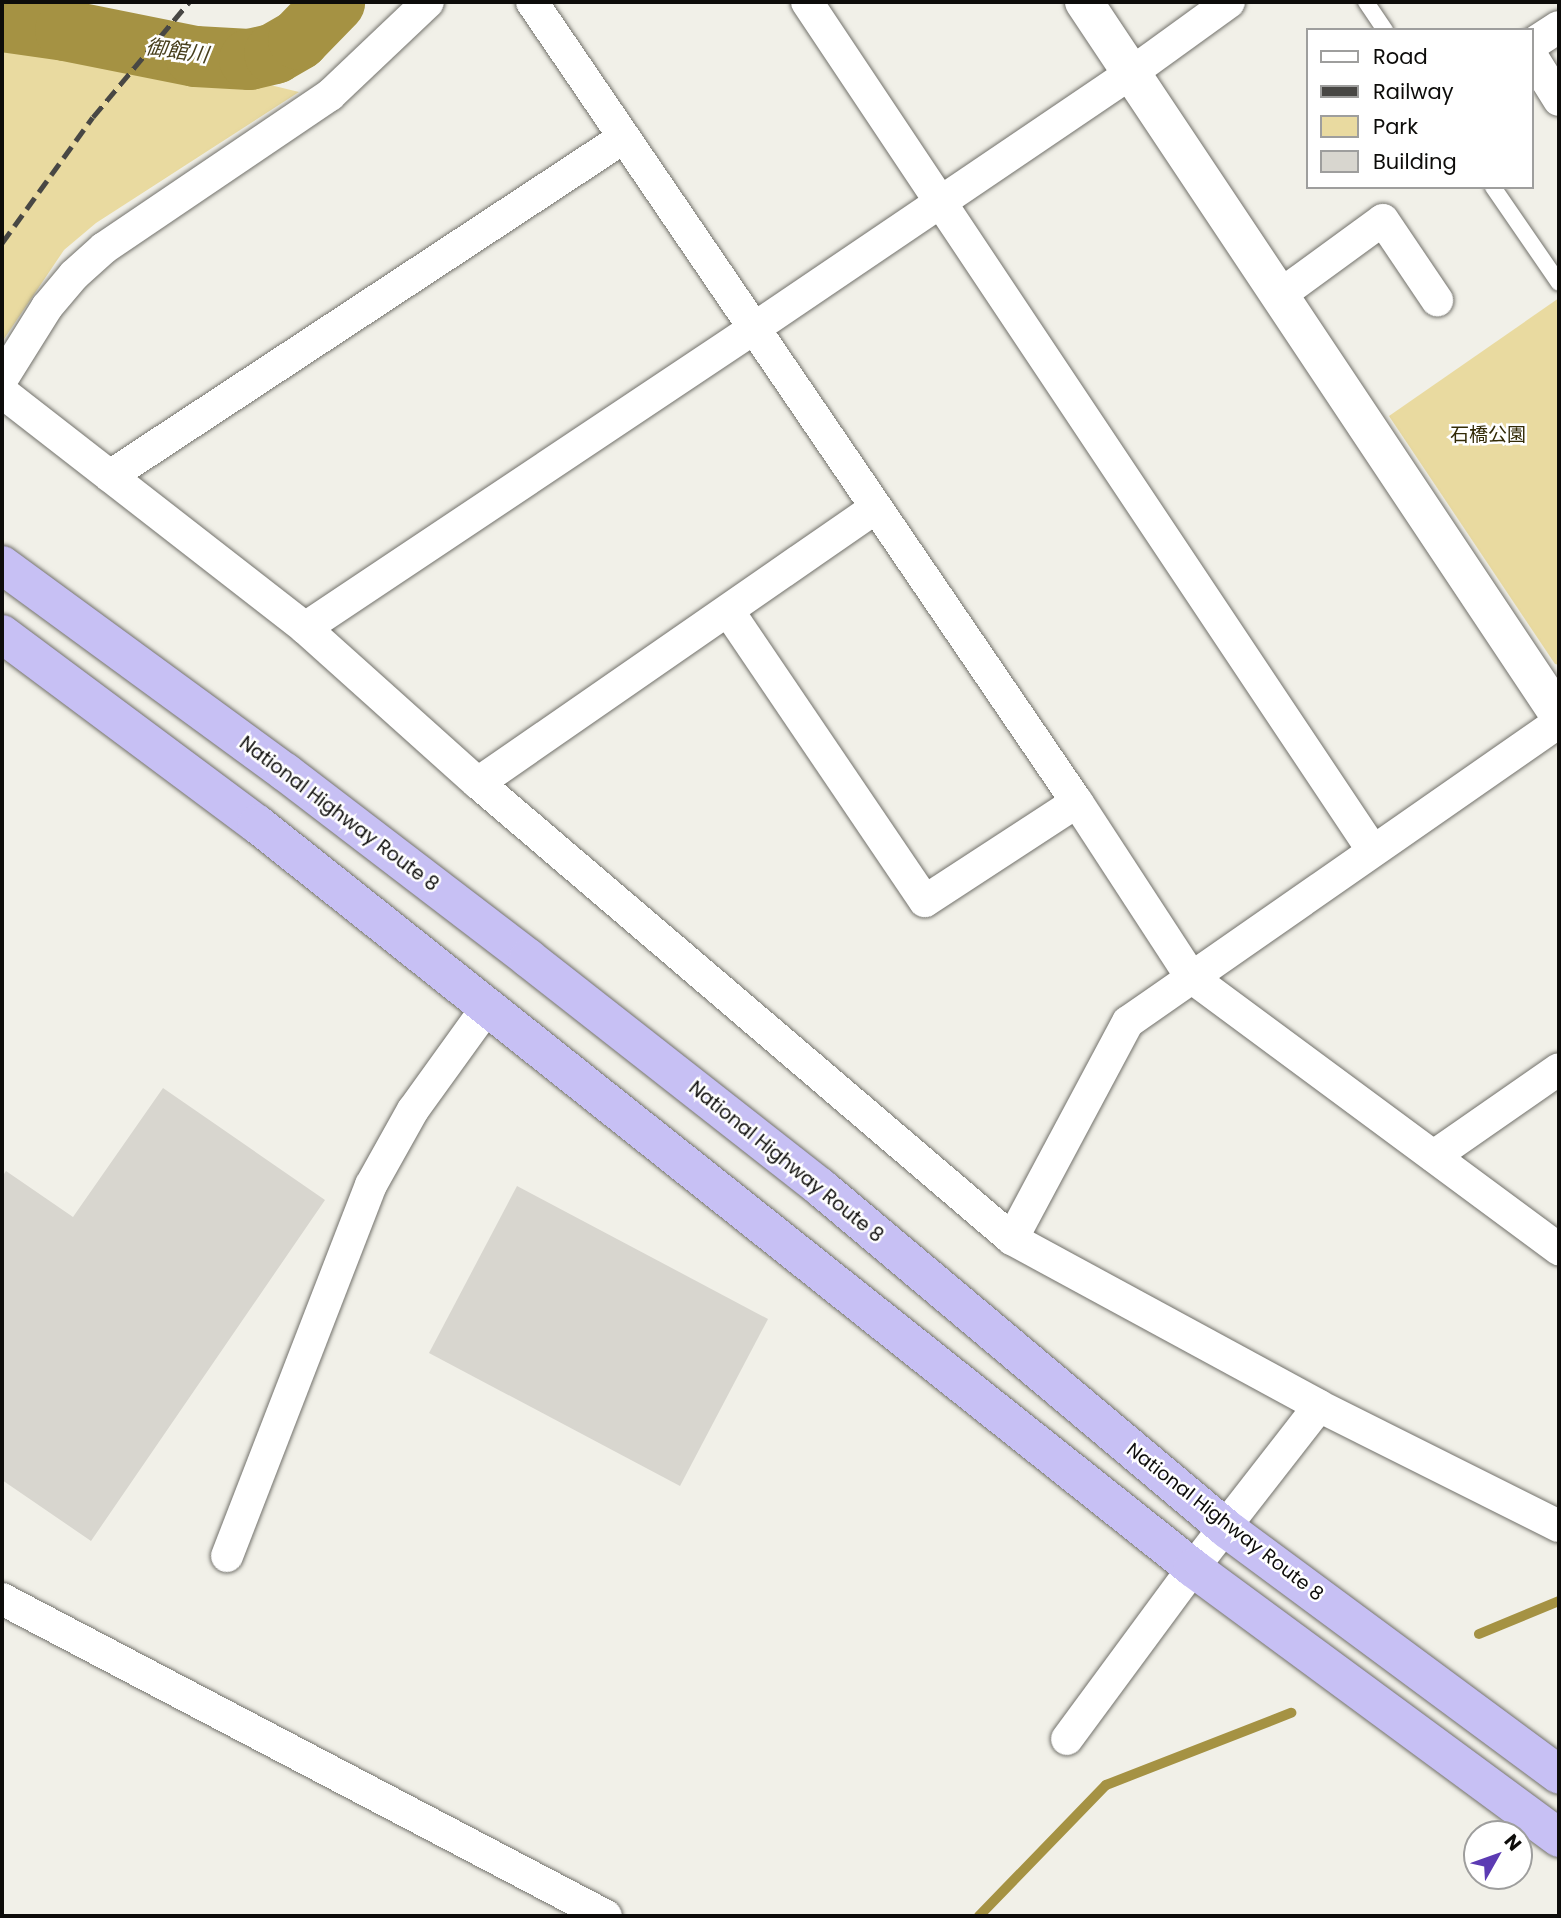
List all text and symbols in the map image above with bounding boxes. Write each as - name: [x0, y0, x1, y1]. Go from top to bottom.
- legend: [1306, 28, 1533, 189]
- water label: 御館川: [144, 34, 210, 68]
- text: Road: [1373, 42, 1428, 71]
- text: Railway: [1373, 77, 1454, 106]
- text: Park: [1373, 112, 1418, 141]
- text: Building: [1373, 147, 1457, 176]
- park label: 石橋公園: [1450, 424, 1526, 446]
- street label: National Highway Route 8: [235, 732, 443, 896]
- street label: National Highway Route 8: [684, 1077, 888, 1247]
- street label: National Highway Route 8: [1122, 1438, 1328, 1606]
- north arrow: [1463, 1820, 1533, 1890]
- text: N: [1498, 1828, 1528, 1857]

